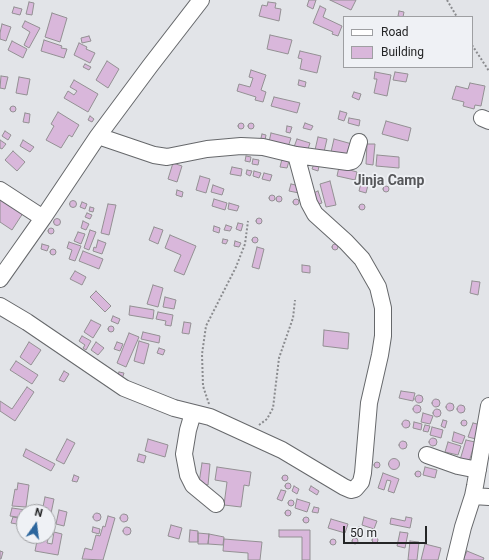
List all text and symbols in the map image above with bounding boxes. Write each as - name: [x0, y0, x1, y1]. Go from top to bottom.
- legend: [343, 16, 473, 68]
- text: Road: [381, 25, 409, 39]
- text: Building: [381, 45, 424, 59]
- district label: Jinja Camp: [354, 173, 424, 189]
- north arrow: [16, 504, 56, 544]
- text: N: [33, 506, 44, 520]
- scale bar: [345, 518, 429, 544]
- text: 50 m: [350, 526, 377, 540]

